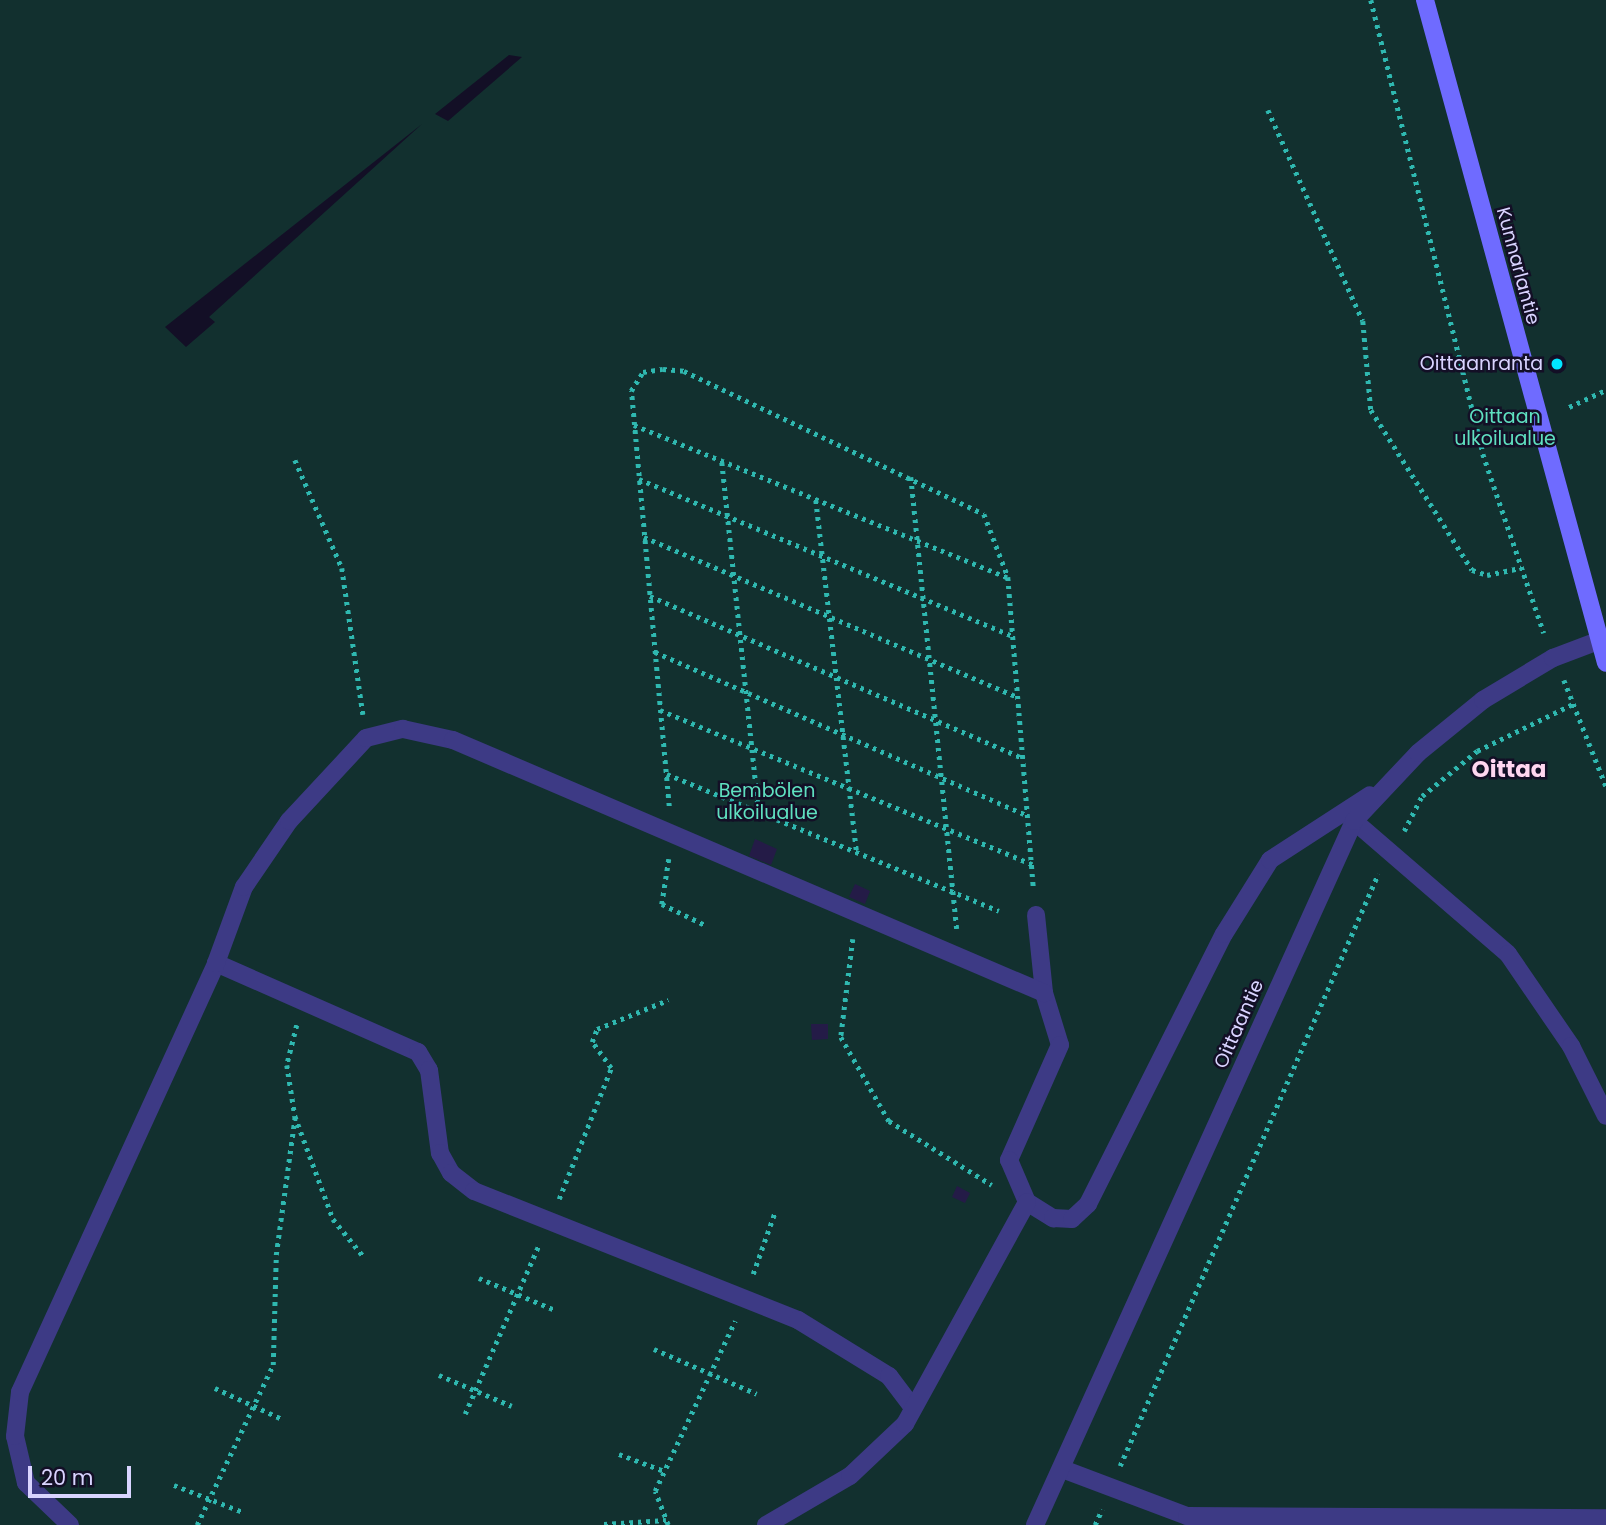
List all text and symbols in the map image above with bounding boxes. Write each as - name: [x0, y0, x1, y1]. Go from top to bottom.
- street label: Kunnarlantie: [1491, 205, 1545, 327]
- place label: Oittaanranta: [1420, 353, 1543, 375]
- marker: Oittaanranta: [1549, 356, 1565, 372]
- park label: Oittaan ulkoilualue: [1454, 406, 1556, 450]
- district label: Oittaa: [1472, 755, 1546, 783]
- park label: Bembölen ulkoilualue: [716, 780, 818, 824]
- street label: Oittaantie: [1209, 976, 1269, 1072]
- scale bar: [32, 1452, 135, 1496]
- text: 20 m: [41, 1463, 94, 1492]

